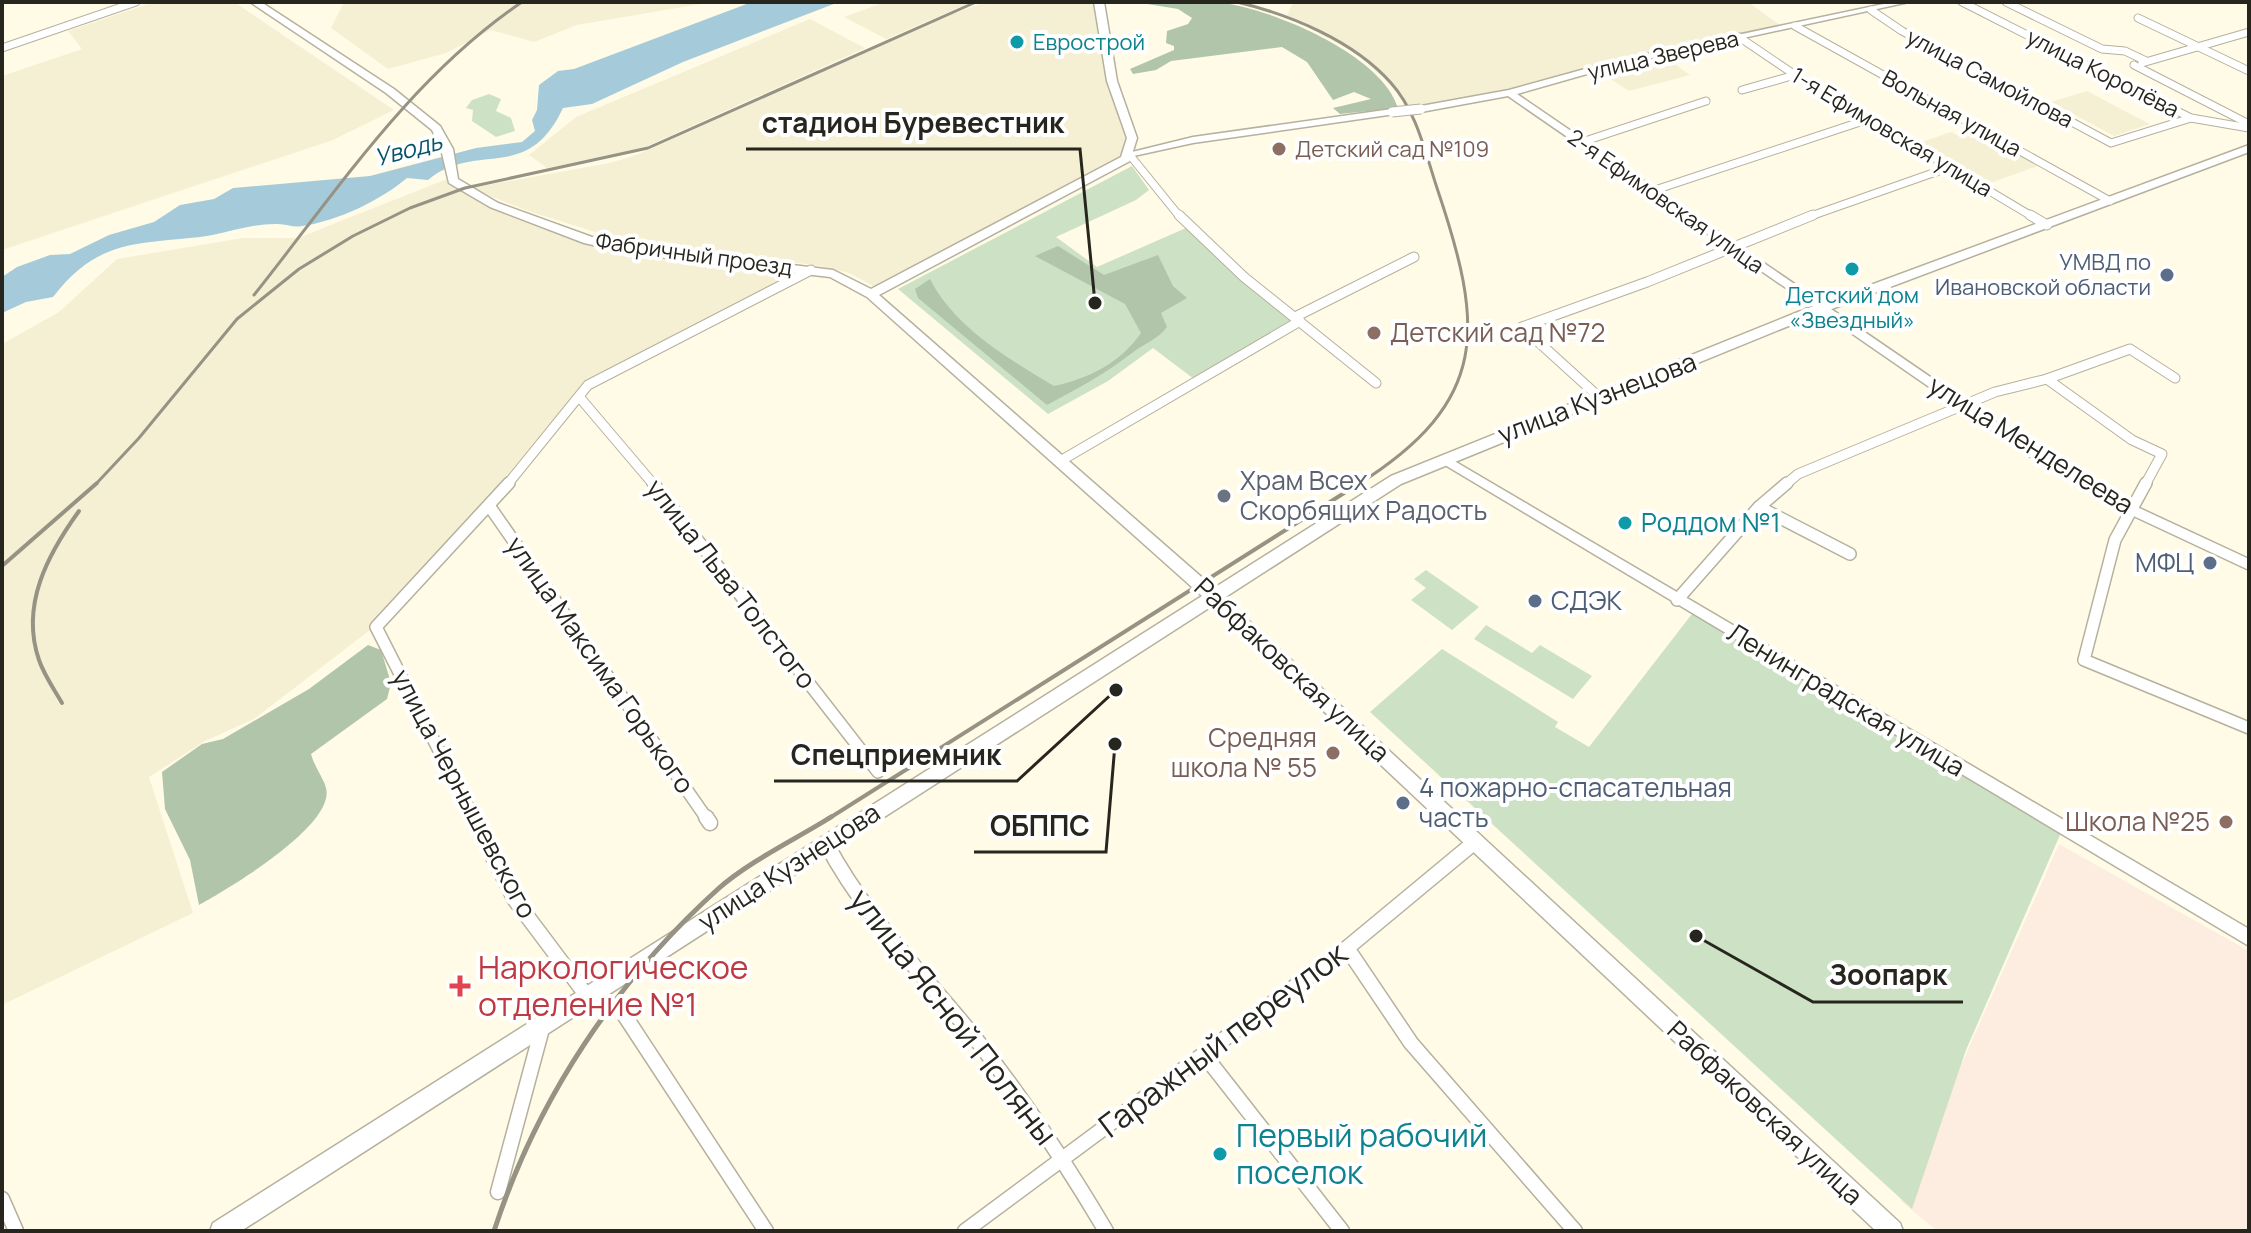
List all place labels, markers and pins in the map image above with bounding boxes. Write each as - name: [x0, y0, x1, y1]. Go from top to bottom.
- place label: Еврострой: [1033, 27, 1145, 57]
- marker: Еврострой: [1008, 33, 1026, 51]
- callout: стадион Буревестник: [746, 97, 1080, 149]
- place label: Детский сад №109: [1295, 134, 1489, 164]
- marker: Детский сад №109: [1270, 140, 1288, 158]
- place label: УМВД по Ивановской области: [1935, 247, 2151, 302]
- marker: Детский дом «Звездный»: [1843, 260, 1861, 278]
- marker: УМВД по Ивановской области: [2158, 266, 2176, 284]
- place label: Детский дом «Звездный»: [1785, 280, 1919, 335]
- place label: Детский сад №72: [1390, 314, 1605, 350]
- marker: Детский сад №72: [1365, 324, 1383, 342]
- place label: Храм Всех Скорбящих Радость: [1240, 462, 1487, 528]
- marker: Храм Всех Скорбящих Радость: [1215, 487, 1233, 505]
- place label: Роддом №1: [1641, 504, 1781, 540]
- marker: Роддом №1: [1616, 514, 1634, 532]
- place label: МФЦ: [2135, 544, 2194, 580]
- marker: МФЦ: [2201, 554, 2219, 572]
- place label: СДЭК: [1551, 582, 1623, 618]
- marker: СДЭК: [1526, 592, 1544, 610]
- place label: Средняя школа № 55: [1171, 719, 1317, 785]
- callout: Спецприемник: [774, 729, 1017, 781]
- marker: Средняя школа № 55: [1324, 744, 1342, 762]
- place label: 4 пожарно-спасательная часть: [1419, 769, 1732, 835]
- marker: 4 пожарно-спасательная часть: [1394, 794, 1412, 812]
- callout: ОБППС: [974, 800, 1106, 852]
- place label: Школа №25: [2065, 803, 2210, 839]
- marker: Школа №25: [2217, 813, 2235, 831]
- place label: Наркологическое отделение №1: [478, 945, 749, 1026]
- callout: Зоопарк: [1813, 950, 1963, 1002]
- marker: Наркологическое отделение №1: [449, 975, 471, 997]
- place label: Первый рабочий поселок: [1236, 1113, 1487, 1194]
- marker: Первый рабочий поселок: [1211, 1145, 1229, 1163]

